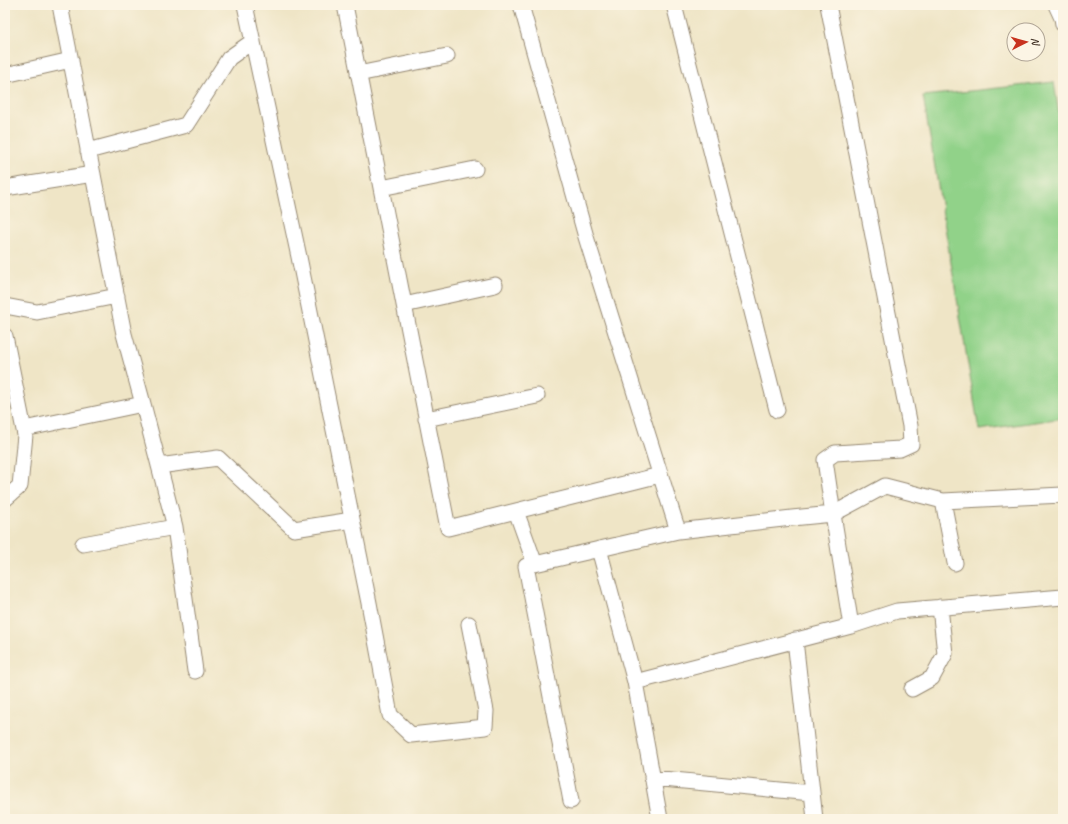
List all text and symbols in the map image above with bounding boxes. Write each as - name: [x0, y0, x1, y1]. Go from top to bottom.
- north arrow: [1006, 22, 1046, 62]
- text: N: [1029, 37, 1043, 47]

